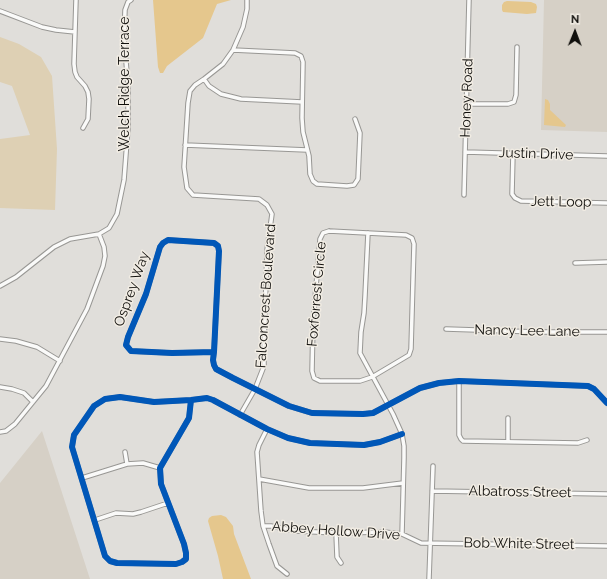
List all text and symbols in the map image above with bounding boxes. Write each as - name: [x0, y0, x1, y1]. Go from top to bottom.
- north arrow: [555, 12, 595, 52]
- text: N: [571, 13, 580, 26]
- street label: Welch Ridge Terrace: [117, 17, 133, 151]
- street label: Honey Road: [457, 58, 477, 138]
- street label: Justin Drive: [498, 144, 574, 164]
- street label: Jett Loop: [530, 193, 592, 211]
- street label: Falconcrest Boulevard: [253, 223, 279, 369]
- street label: Foxforrest Circle: [304, 241, 330, 347]
- street label: Osprey Way: [111, 249, 153, 329]
- street label: Nancy Lee Lane: [474, 322, 580, 340]
- street label: Albatross Street: [468, 483, 572, 501]
- street label: Abbey Hollow Drive: [271, 518, 401, 544]
- street label: Bob White Street: [463, 535, 575, 553]

